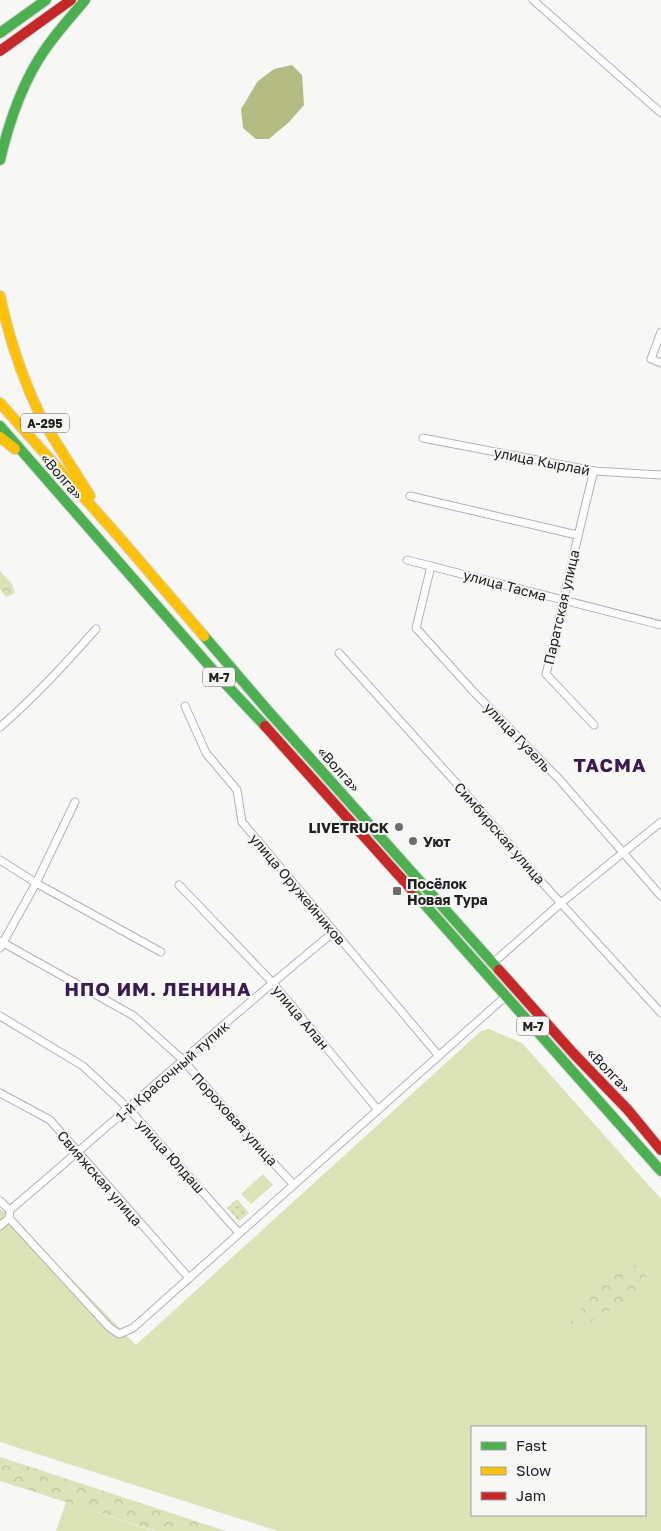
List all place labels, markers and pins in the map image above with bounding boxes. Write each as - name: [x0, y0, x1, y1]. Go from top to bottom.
- place label: LIVETRUCK: [308, 819, 389, 836]
- marker: LIVETRUCK: [393, 821, 405, 833]
- place label: Уют: [423, 833, 451, 850]
- marker: Уют: [407, 835, 419, 847]
- place label: Посёлок Новая Тура: [407, 875, 488, 908]
- marker: Посёлок Новая Тура: [391, 885, 403, 897]

